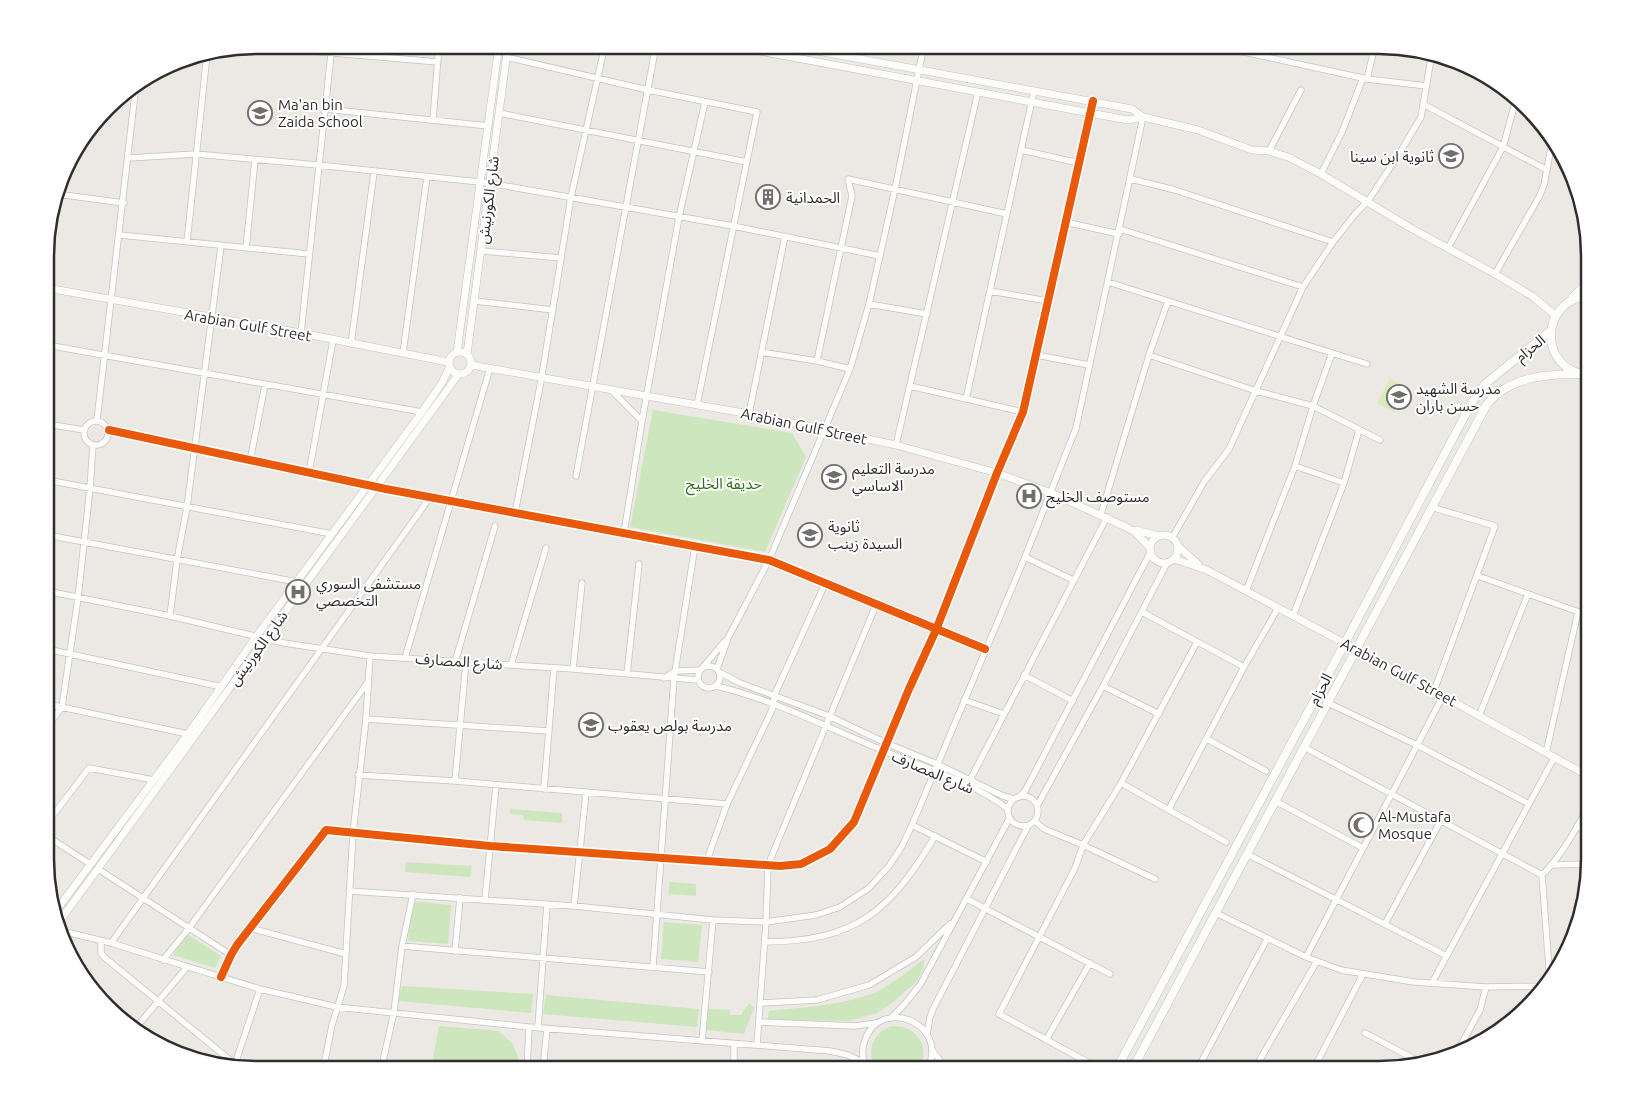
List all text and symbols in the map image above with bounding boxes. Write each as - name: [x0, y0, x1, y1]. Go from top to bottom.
- place label: Ma'an bin Zaida School: [278, 96, 363, 130]
- school or university icon: Ma'an bin Zaida School: [247, 100, 273, 126]
- school or university icon: ثانوية ابن سينا: [1438, 143, 1464, 169]
- place label: ثانوية ابن سينا: [1350, 148, 1434, 166]
- street label: شارع الكورنيش: [474, 155, 506, 245]
- building icon: الحمدانية: [755, 184, 781, 210]
- place label: الحمدانية: [786, 189, 840, 206]
- street label: Arabian Gulf Street: [183, 305, 313, 345]
- street label: الحزام: [1512, 331, 1550, 367]
- place label: مدرسة الشهيد حسن باران: [1416, 380, 1501, 415]
- school or university icon: مدرسة الشهيد حسن باران: [1386, 384, 1412, 410]
- street label: Arabian Gulf Street: [739, 404, 869, 448]
- place label: مدرسة التعليم الاساسي: [852, 460, 935, 497]
- school or university icon: مدرسة التعليم الاساسي: [821, 464, 847, 490]
- park label: حديقة الخليج: [686, 475, 762, 496]
- hospital icon: مستوصف الخليج: [1016, 483, 1042, 509]
- place label: مستوصف الخليج: [1046, 488, 1150, 509]
- place label: ثانوية السيدة زينب: [828, 518, 902, 553]
- school or university icon: ثانوية السيدة زينب: [797, 522, 823, 548]
- place label: مستشفى السوري التخصصي: [316, 575, 421, 612]
- hospital icon: مستشفى السوري التخصصي: [285, 579, 311, 605]
- street label: شارع الكورنيش: [225, 607, 294, 691]
- street label: Arabian Gulf Street: [1338, 634, 1460, 710]
- street label: شارع المصارف: [415, 649, 503, 677]
- street label: الحزام: [1305, 670, 1338, 709]
- school or university icon: مدرسة بولص يعقوب: [578, 712, 604, 738]
- place label: مدرسة بولص يعقوب: [608, 717, 732, 735]
- street label: شارع المصارف: [888, 747, 977, 801]
- place label: Al-Mustafa Mosque: [1378, 808, 1451, 842]
- mosque icon: Al-Mustafa Mosque: [1348, 812, 1374, 838]

